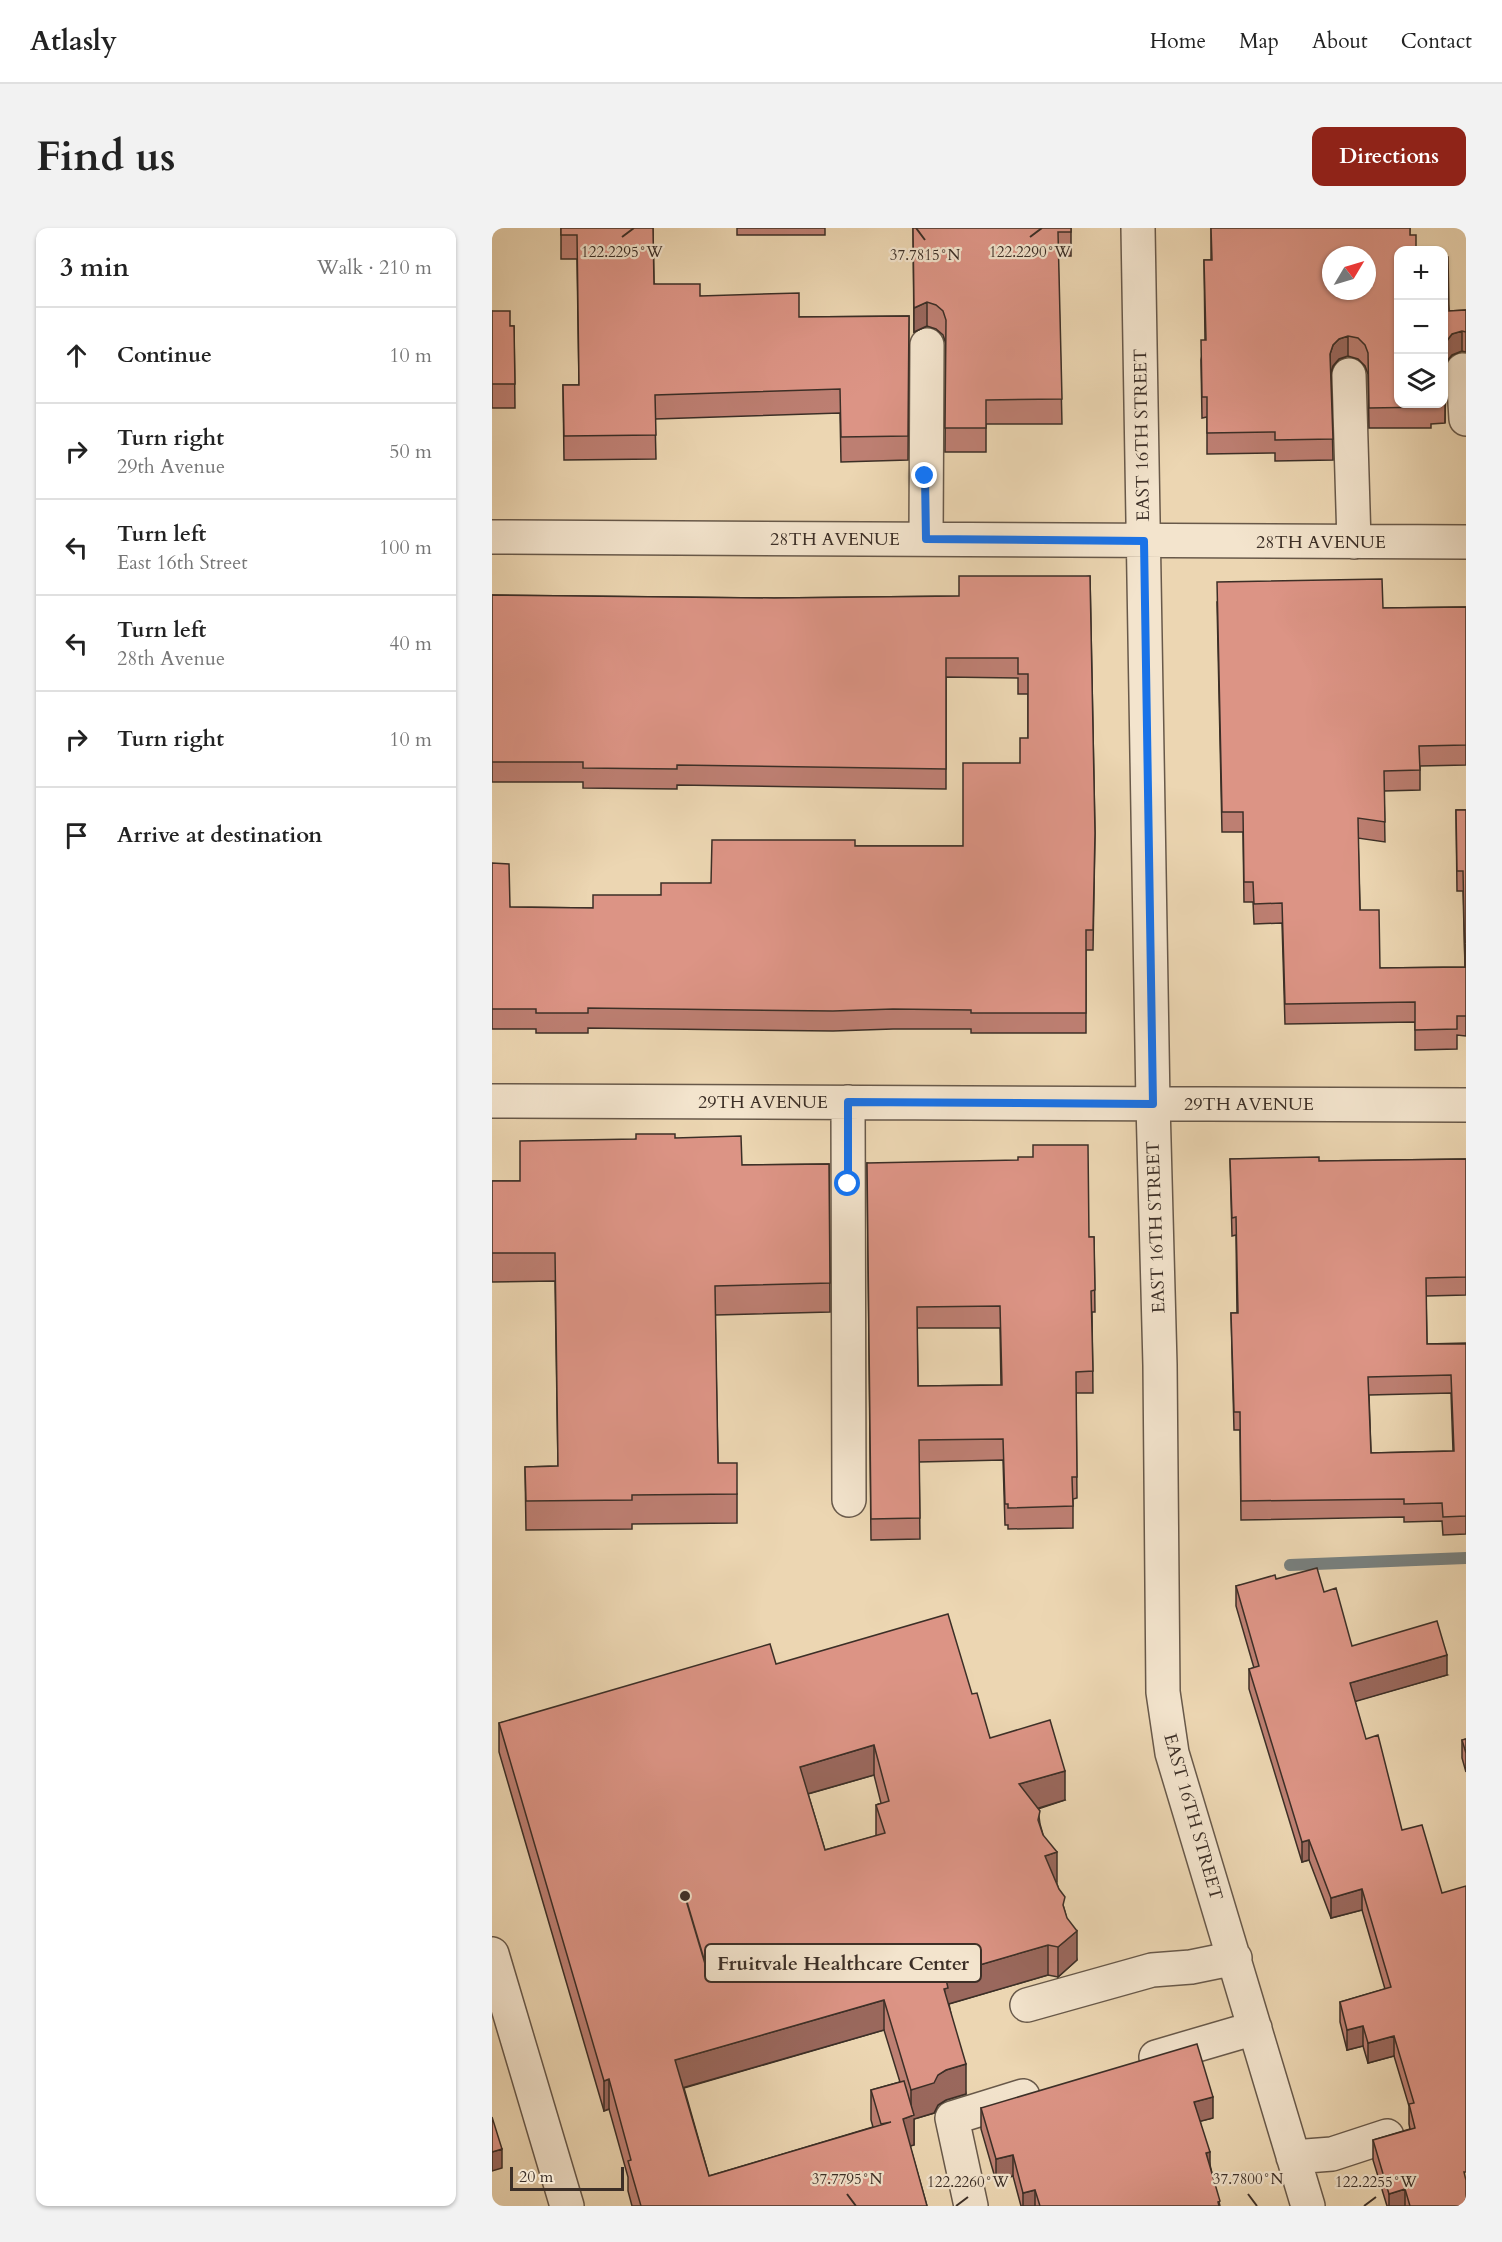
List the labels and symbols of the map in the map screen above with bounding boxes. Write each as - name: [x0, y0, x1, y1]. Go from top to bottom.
- text: 122.2295°W: [581, 242, 663, 262]
- text: 122.2290°W: [989, 242, 1071, 262]
- text: 37.7815°N: [890, 245, 960, 265]
- north arrow: [1322, 246, 1376, 300]
- street label: EAST 16TH STREET: [1128, 348, 1156, 522]
- route end: [911, 462, 937, 488]
- street label: 28TH AVENUE: [770, 527, 900, 552]
- street label: 28TH AVENUE: [1256, 530, 1386, 555]
- street label: 29TH AVENUE: [698, 1090, 828, 1115]
- street label: 29TH AVENUE: [1184, 1092, 1314, 1117]
- street label: EAST 16TH STREET: [1140, 1140, 1172, 1314]
- route start: [834, 1170, 860, 1196]
- street label: EAST 16TH STREET: [1157, 1731, 1229, 1903]
- callout: Fruitvale Healthcare Center: [705, 1944, 981, 1982]
- text: Fruitvale Healthcare Center: [717, 1950, 970, 1977]
- scale bar: [510, 2164, 624, 2192]
- text: 37.7795°N: [812, 2169, 882, 2189]
- text: 37.7800°N: [1213, 2169, 1283, 2189]
- text: 122.2260°W: [927, 2172, 1009, 2192]
- text: 122.2255°W: [1335, 2172, 1417, 2192]

